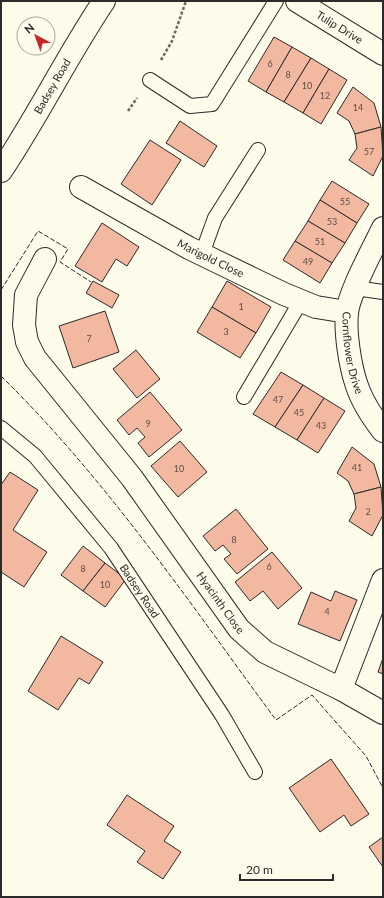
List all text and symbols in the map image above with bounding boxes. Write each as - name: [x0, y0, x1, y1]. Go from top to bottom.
- street label: Tulip Drive: [314, 8, 366, 46]
- north arrow: [16, 16, 56, 56]
- text: N: [22, 20, 37, 36]
- street label: Badsey Road: [31, 56, 73, 116]
- house number: 6: [267, 58, 273, 69]
- house number: 8: [285, 69, 291, 80]
- house number: 10: [302, 80, 312, 91]
- house number: 12: [320, 90, 330, 101]
- house number: 14: [353, 102, 363, 113]
- house number: 57: [364, 146, 374, 157]
- house number: 55: [340, 196, 350, 207]
- house number: 53: [327, 216, 337, 227]
- street label: Marigold Close: [175, 236, 246, 280]
- house number: 51: [315, 236, 325, 247]
- house number: 49: [303, 256, 313, 267]
- house number: 1: [238, 301, 244, 312]
- street label: Cornflower Drive: [341, 311, 366, 396]
- house number: 3: [223, 326, 229, 337]
- house number: 7: [86, 333, 92, 344]
- house number: 47: [273, 394, 283, 405]
- house number: 45: [294, 407, 304, 418]
- house number: 9: [145, 418, 151, 429]
- house number: 43: [316, 420, 326, 431]
- house number: 41: [352, 462, 362, 473]
- house number: 10: [174, 463, 184, 474]
- house number: 2: [365, 506, 371, 517]
- house number: 8: [231, 534, 237, 545]
- street label: Badsey Road: [117, 561, 163, 620]
- house number: 6: [266, 561, 272, 572]
- house number: 8: [80, 563, 86, 574]
- street label: Hyacinth Close: [194, 569, 247, 636]
- house number: 10: [100, 579, 110, 590]
- house number: 4: [324, 606, 330, 617]
- scale bar: [240, 856, 333, 882]
- text: 20 m: [246, 862, 273, 877]

